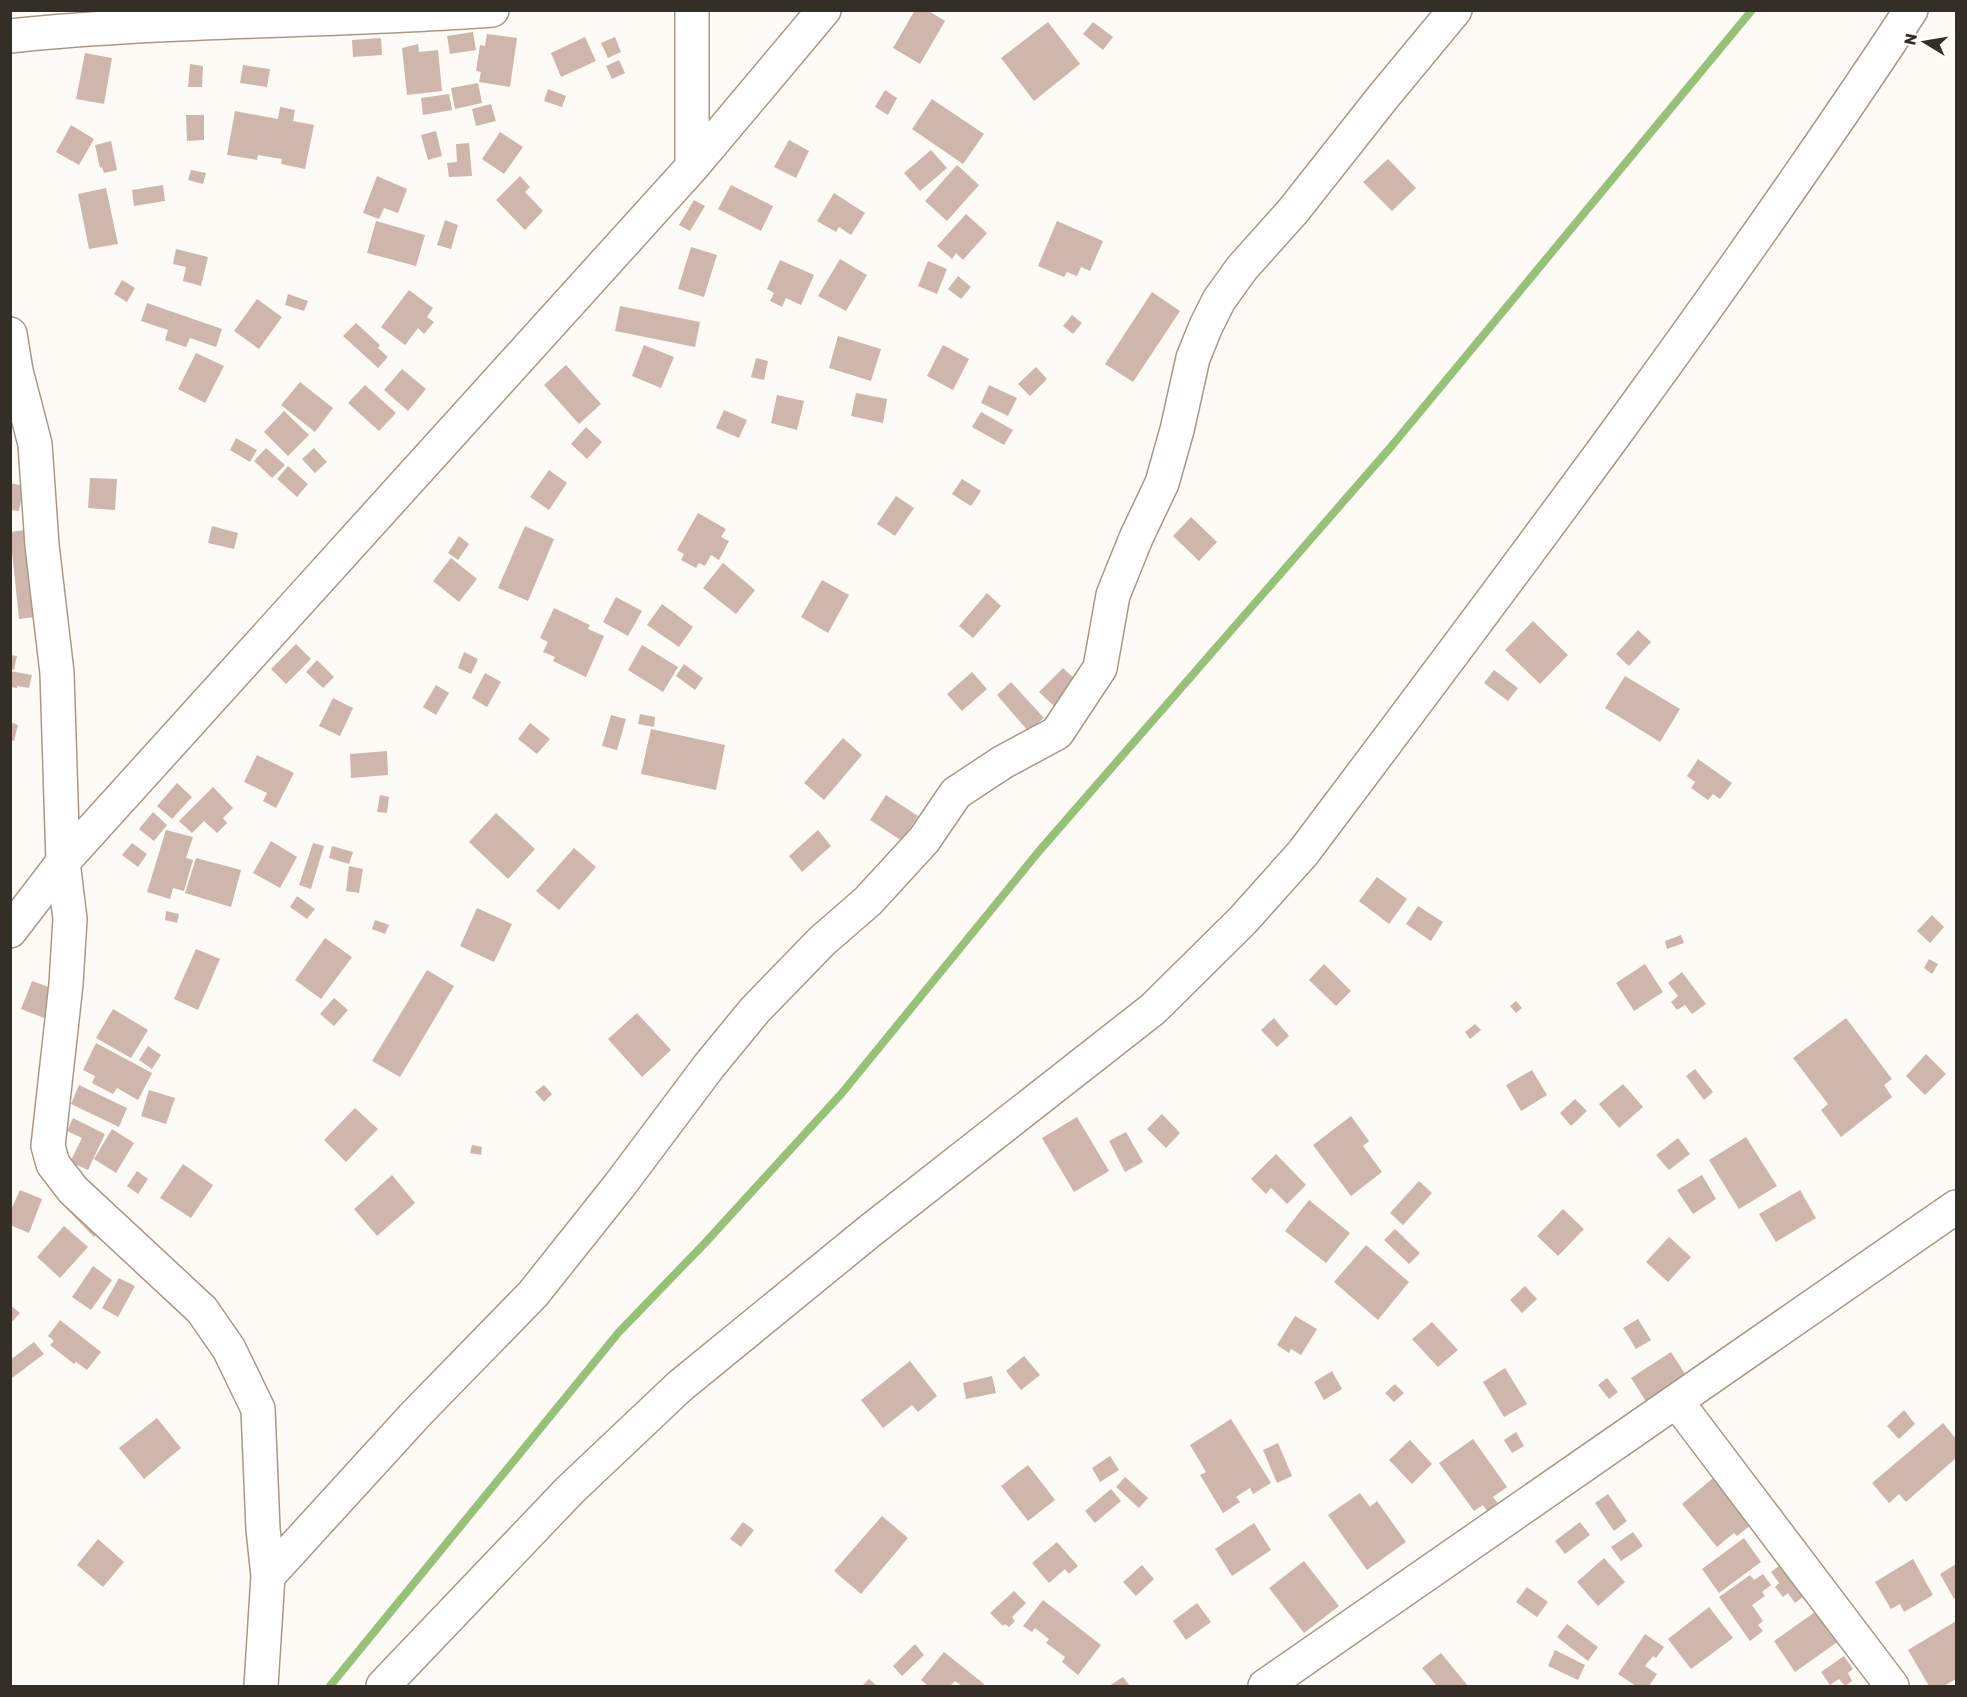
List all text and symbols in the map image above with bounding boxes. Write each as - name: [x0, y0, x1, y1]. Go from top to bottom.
- north arrow: [1895, 12, 1955, 72]
- text: N: [1900, 32, 1921, 47]

